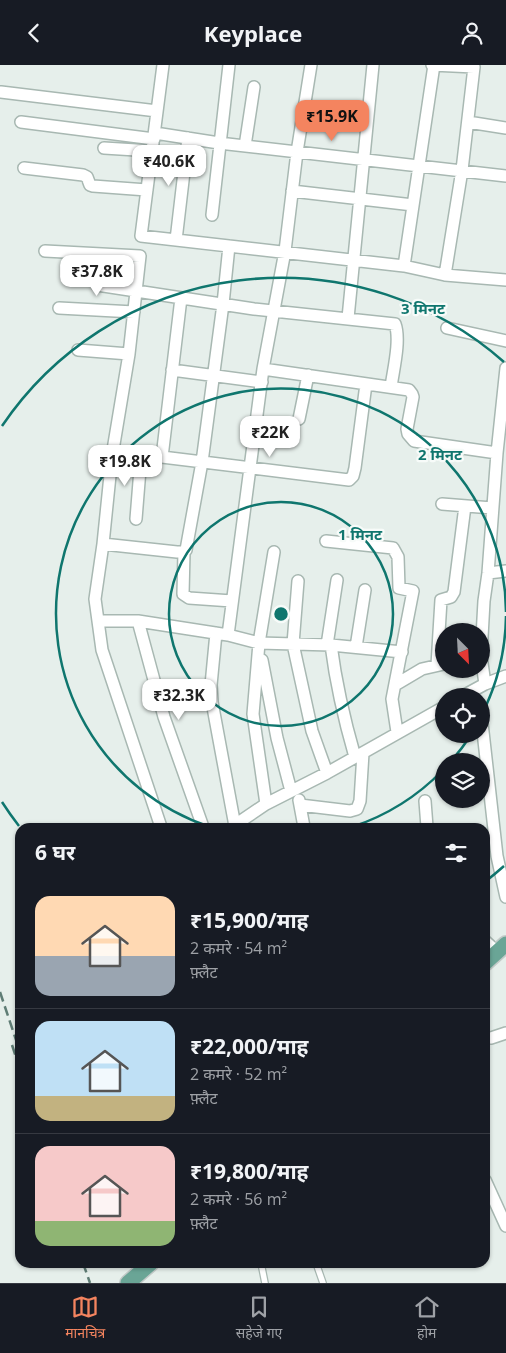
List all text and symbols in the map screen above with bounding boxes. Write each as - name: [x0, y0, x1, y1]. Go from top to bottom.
- text: Keyplace: [204, 18, 302, 48]
- icon: back: [20, 19, 48, 47]
- icon: person: [458, 19, 486, 47]
- pin: ₹15.9K: [291, 99, 373, 142]
- text: ₹15.9K: [306, 105, 358, 127]
- pin: ₹40.6K: [128, 145, 210, 187]
- text: ₹40.6K: [143, 150, 195, 172]
- pin: ₹37.8K: [56, 255, 138, 297]
- text: ₹37.8K: [71, 260, 123, 282]
- text: 3 मिनट: [401, 298, 446, 318]
- pin: ₹22K: [240, 415, 300, 458]
- text: ₹22K: [251, 421, 289, 443]
- text: 2 मिनट: [418, 444, 463, 464]
- pin: ₹19.8K: [84, 445, 166, 487]
- text: ₹19.8K: [99, 450, 151, 472]
- text: 1 मिनट: [338, 524, 383, 544]
- centre of rings: [272, 605, 290, 623]
- north arrow: [435, 623, 490, 677]
- map controls: [435, 623, 490, 808]
- pin: ₹32.3K: [138, 679, 220, 721]
- text: ₹32.3K: [153, 684, 205, 706]
- button: locate: [435, 688, 490, 743]
- button: layers: [435, 753, 490, 808]
- text: 6 घर: [35, 838, 75, 866]
- icon: filters: [442, 839, 470, 867]
- text: ₹15,900/माह: [190, 906, 308, 934]
- icon: home: [75, 916, 135, 976]
- text: 2 कमरे · 54 m²: [190, 937, 287, 959]
- text: फ़्लैट: [190, 961, 218, 983]
- text: ₹22,000/माह: [190, 1032, 308, 1060]
- icon: home: [75, 1041, 135, 1101]
- text: 2 कमरे · 52 m²: [190, 1063, 287, 1085]
- text: फ़्लैट: [190, 1087, 218, 1109]
- text: ₹19,800/माह: [190, 1157, 308, 1185]
- icon: home: [75, 1166, 135, 1226]
- text: 2 कमरे · 56 m²: [190, 1188, 287, 1210]
- text: फ़्लैट: [190, 1212, 218, 1234]
- tab: मानचित्र: [65, 1293, 105, 1344]
- tab: सहेजे गए: [236, 1293, 282, 1344]
- tab: होम: [413, 1293, 441, 1344]

